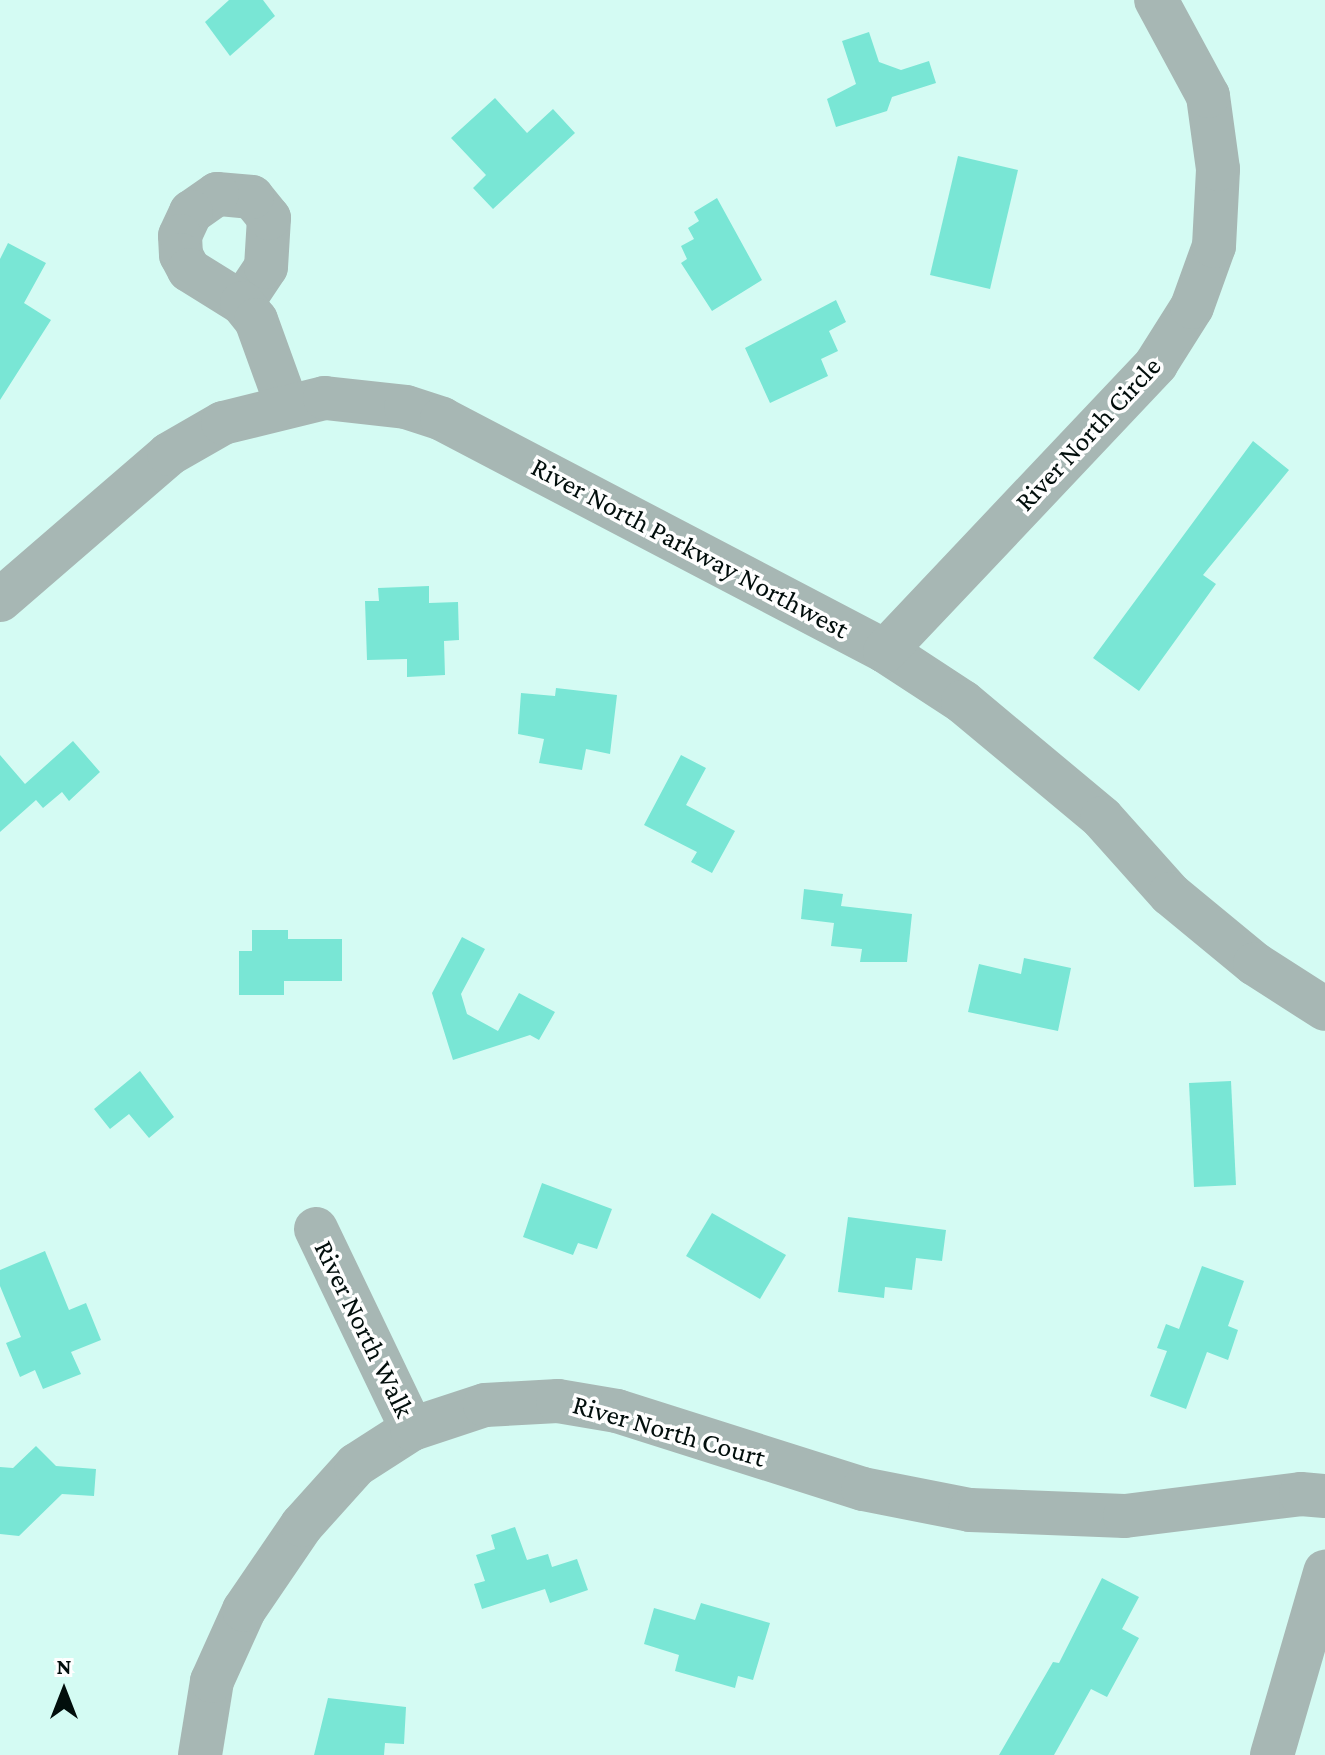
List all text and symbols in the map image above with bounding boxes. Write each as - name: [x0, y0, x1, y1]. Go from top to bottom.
- street label: River North Circle: [1008, 350, 1168, 518]
- street label: River North Parkway Northwest: [526, 450, 854, 646]
- street label: River North Walk: [307, 1235, 421, 1423]
- street label: River North Court: [569, 1387, 769, 1475]
- north arrow: [24, 1651, 104, 1731]
- text: N: [57, 1654, 72, 1679]

